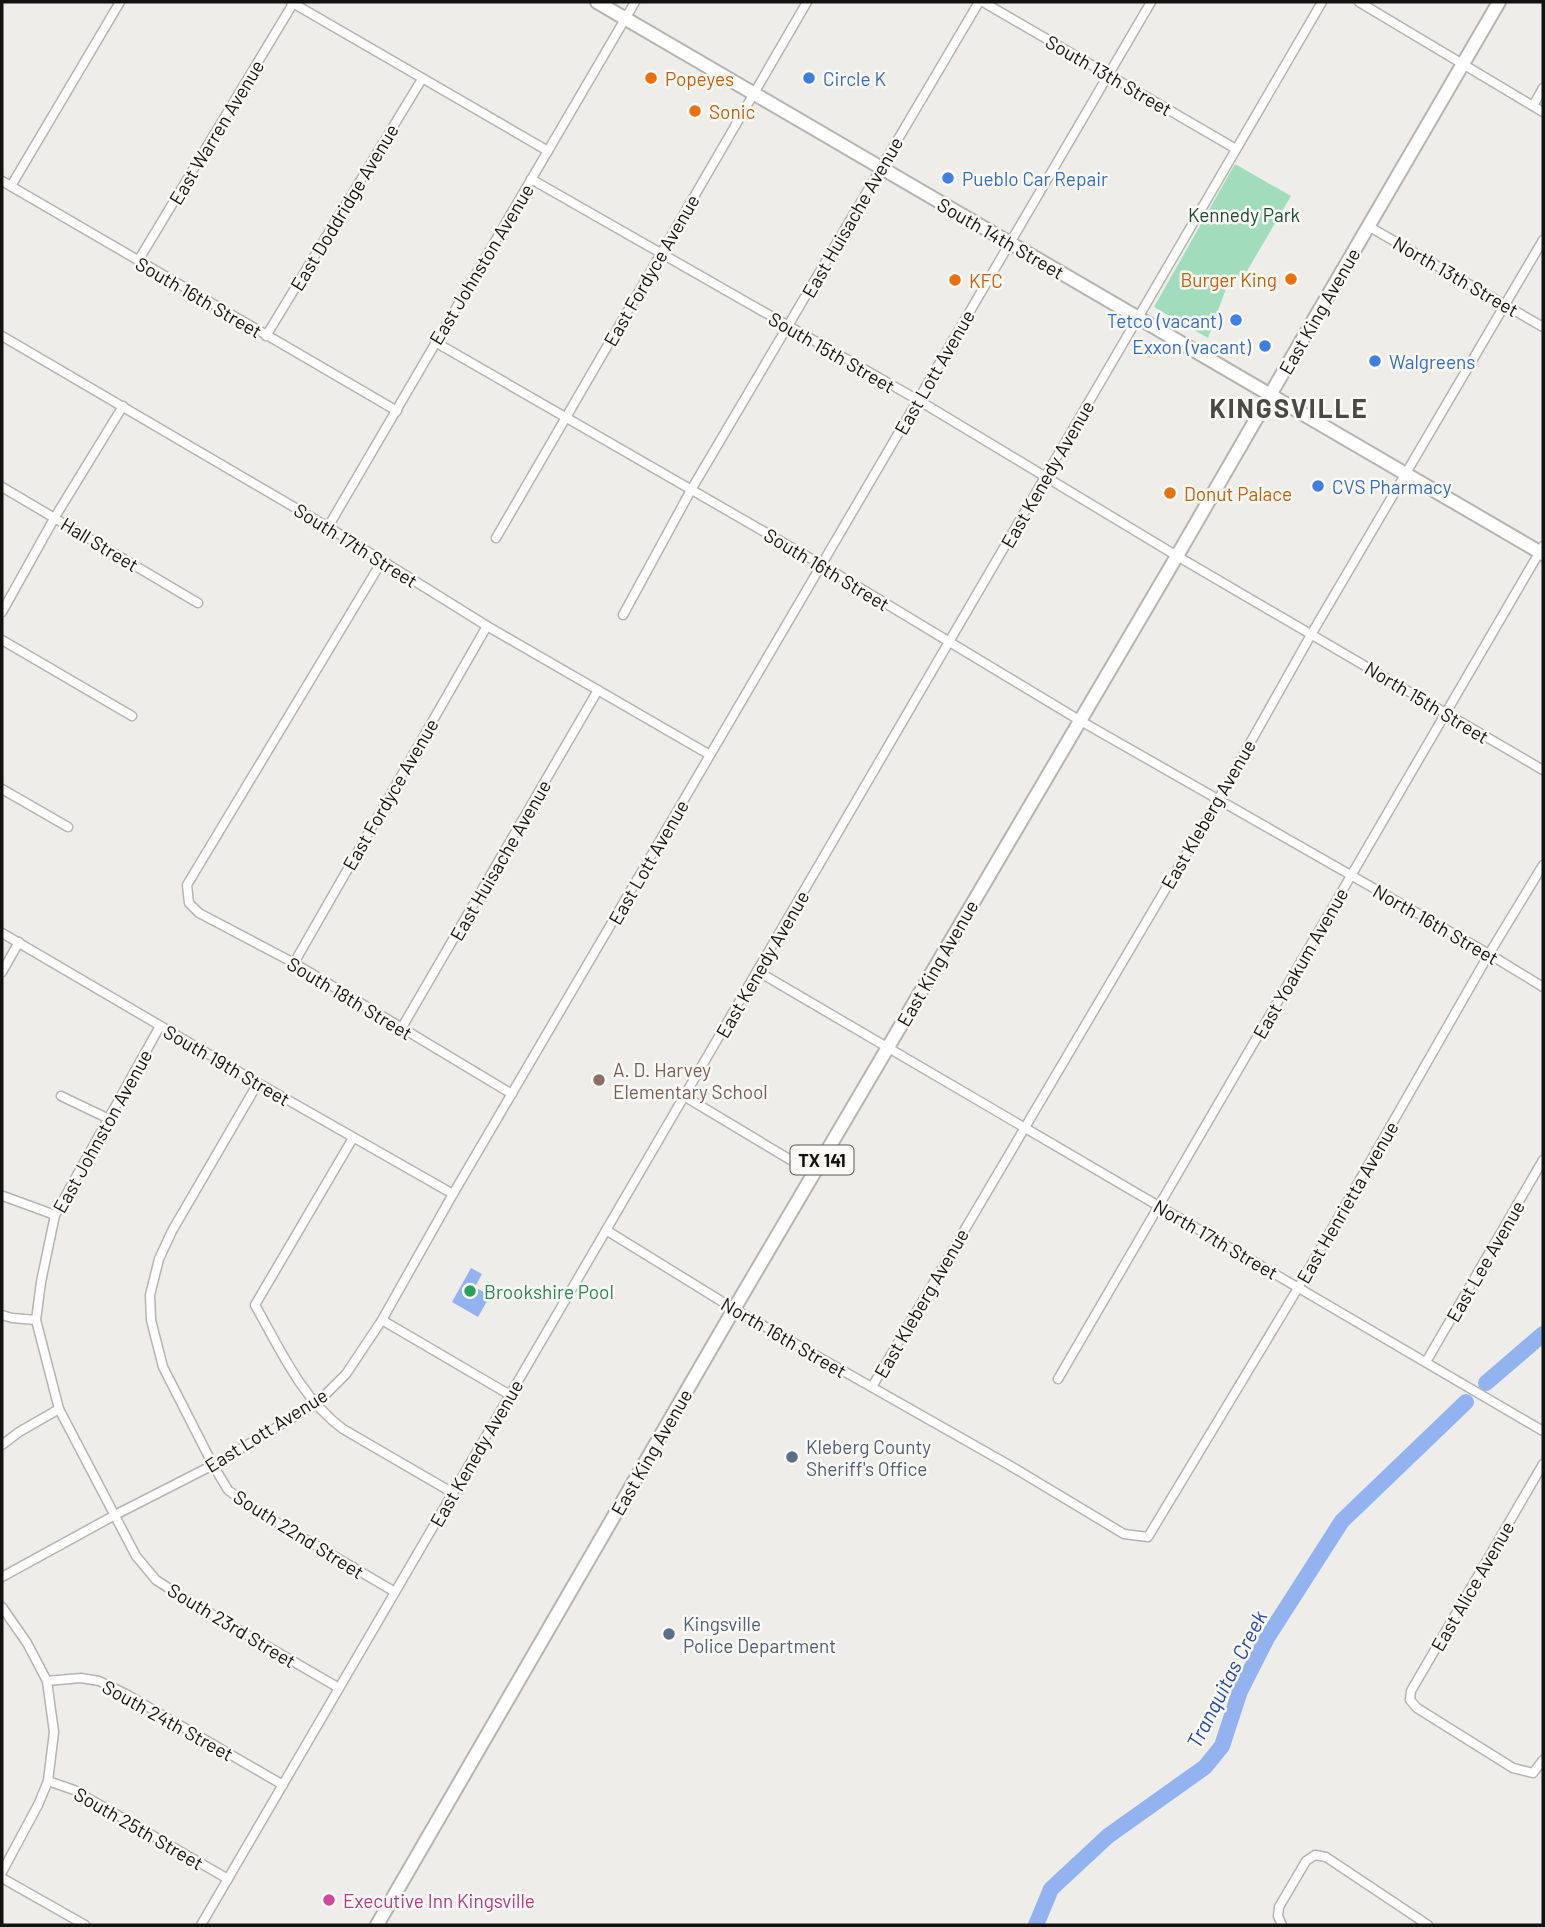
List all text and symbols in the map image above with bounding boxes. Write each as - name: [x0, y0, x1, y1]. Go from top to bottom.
- street label: South 13th Street: [1042, 30, 1176, 120]
- street label: East Warren Avenue: [164, 55, 268, 209]
- place label: Popeyes: [665, 67, 734, 90]
- place label: Circle K: [823, 67, 886, 90]
- marker: Popeyes: [643, 70, 659, 86]
- marker: Circle K: [801, 70, 817, 86]
- place label: Sonic: [709, 100, 755, 123]
- marker: Sonic: [687, 103, 703, 119]
- street label: East Doddridge Avenue: [285, 119, 403, 295]
- street label: East Huisache Avenue: [797, 133, 907, 301]
- place label: Pueblo Car Repair: [962, 167, 1108, 190]
- marker: Pueblo Car Repair: [940, 170, 956, 186]
- street label: East Johnston Avenue: [424, 179, 538, 349]
- street label: East Fordyce Avenue: [598, 190, 704, 350]
- street label: South 14th Street: [934, 192, 1068, 284]
- park label: Kennedy Park: [1188, 203, 1300, 226]
- street label: North 13th Street: [1389, 231, 1523, 321]
- street label: East King Avenue: [1274, 244, 1364, 378]
- street label: South 16th Street: [132, 252, 266, 342]
- place label: Burger King: [1181, 268, 1277, 291]
- place label: KFC: [969, 269, 1003, 292]
- marker: Burger King: [1283, 271, 1299, 287]
- marker: KFC: [947, 272, 963, 288]
- street label: East Lott Avenue: [889, 306, 979, 438]
- street label: South 15th Street: [765, 307, 899, 397]
- place label: Tetco (vacant): [1107, 309, 1223, 332]
- marker: Tetco (vacant): [1228, 312, 1244, 328]
- place label: Exxon (vacant): [1132, 335, 1252, 358]
- marker: Exxon (vacant): [1257, 338, 1273, 354]
- place label: Walgreens: [1389, 350, 1475, 373]
- marker: Walgreens: [1367, 353, 1383, 369]
- district label: KINGSVILLE: [1209, 392, 1369, 423]
- street label: East Kenedy Avenue: [996, 396, 1098, 552]
- place label: CVS Pharmacy: [1332, 475, 1452, 498]
- marker: CVS Pharmacy: [1310, 478, 1326, 494]
- place label: Donut Palace: [1184, 482, 1292, 505]
- marker: Donut Palace: [1162, 485, 1178, 501]
- street label: South 17th Street: [290, 498, 422, 592]
- street label: Hall Street: [57, 512, 143, 576]
- street label: South 16th Street: [760, 523, 894, 615]
- street label: North 15th Street: [1361, 656, 1493, 748]
- street label: East Fordyce Avenue: [337, 714, 443, 874]
- street label: East Kleberg Avenue: [1156, 735, 1260, 893]
- street label: East Huisache Avenue: [445, 776, 555, 944]
- street label: East Lott Avenue: [603, 796, 693, 928]
- street label: North 16th Street: [1369, 879, 1503, 969]
- street label: East Yoakum Avenue: [1247, 884, 1353, 1042]
- street label: East Kenedy Avenue: [711, 886, 813, 1042]
- street label: East King Avenue: [892, 896, 982, 1030]
- street label: South 18th Street: [283, 952, 417, 1044]
- street label: South 19th Street: [160, 1020, 294, 1110]
- street label: East Johnston Avenue: [47, 1045, 157, 1217]
- place label: A. D. Harvey Elementary School: [613, 1058, 768, 1103]
- marker: A. D. Harvey Elementary School: [591, 1072, 607, 1088]
- street label: East Henrietta Avenue: [1291, 1117, 1403, 1287]
- road number: TX 141: [790, 1146, 854, 1175]
- street label: North 17th Street: [1150, 1194, 1282, 1284]
- street label: East Lee Avenue: [1441, 1196, 1529, 1326]
- street label: East Kleberg Avenue: [869, 1224, 973, 1382]
- place label: Brookshire Pool: [484, 1280, 614, 1303]
- marker: Brookshire Pool: [462, 1283, 478, 1299]
- street label: North 16th Street: [717, 1292, 851, 1382]
- street label: East Kenedy Avenue: [425, 1375, 527, 1531]
- street label: East Lott Avenue: [201, 1383, 331, 1477]
- street label: East King Avenue: [606, 1385, 696, 1519]
- place label: Kleberg County Sheriff's Office: [806, 1435, 931, 1480]
- marker: Kleberg County Sheriff's Office: [784, 1449, 800, 1465]
- street label: South 22nd Street: [230, 1485, 368, 1583]
- street label: East Alice Avenue: [1426, 1517, 1518, 1655]
- street label: South 23rd Street: [164, 1578, 300, 1672]
- water label: Tranquitas Creek: [1181, 1605, 1272, 1752]
- place label: Kingsville Police Department: [683, 1612, 836, 1657]
- marker: Kingsville Police Department: [661, 1626, 677, 1642]
- street label: South 24th Street: [99, 1675, 237, 1765]
- street label: South 25th Street: [70, 1782, 208, 1874]
- place label: Executive Inn Kingsville: [343, 1889, 535, 1912]
- marker: Executive Inn Kingsville: [321, 1892, 337, 1908]

